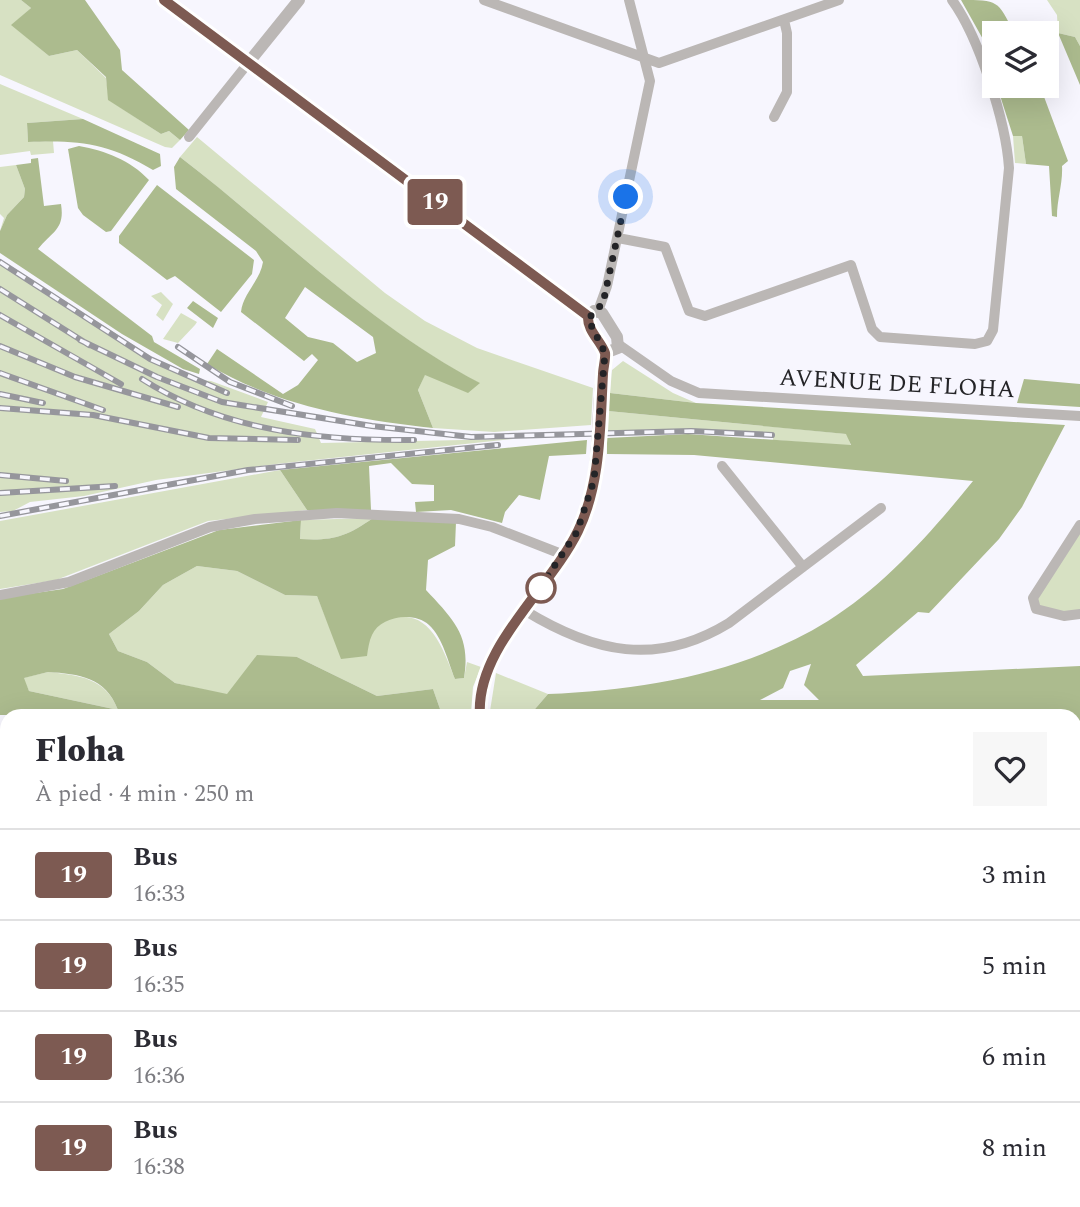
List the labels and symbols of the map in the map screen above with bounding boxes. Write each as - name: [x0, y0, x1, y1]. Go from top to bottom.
- line badge: 19: [404, 179, 466, 225]
- your location: [608, 179, 643, 214]
- street label: AVENUE DE FLOHA: [778, 360, 1016, 408]
- unlabelled marker: [526, 573, 556, 603]

